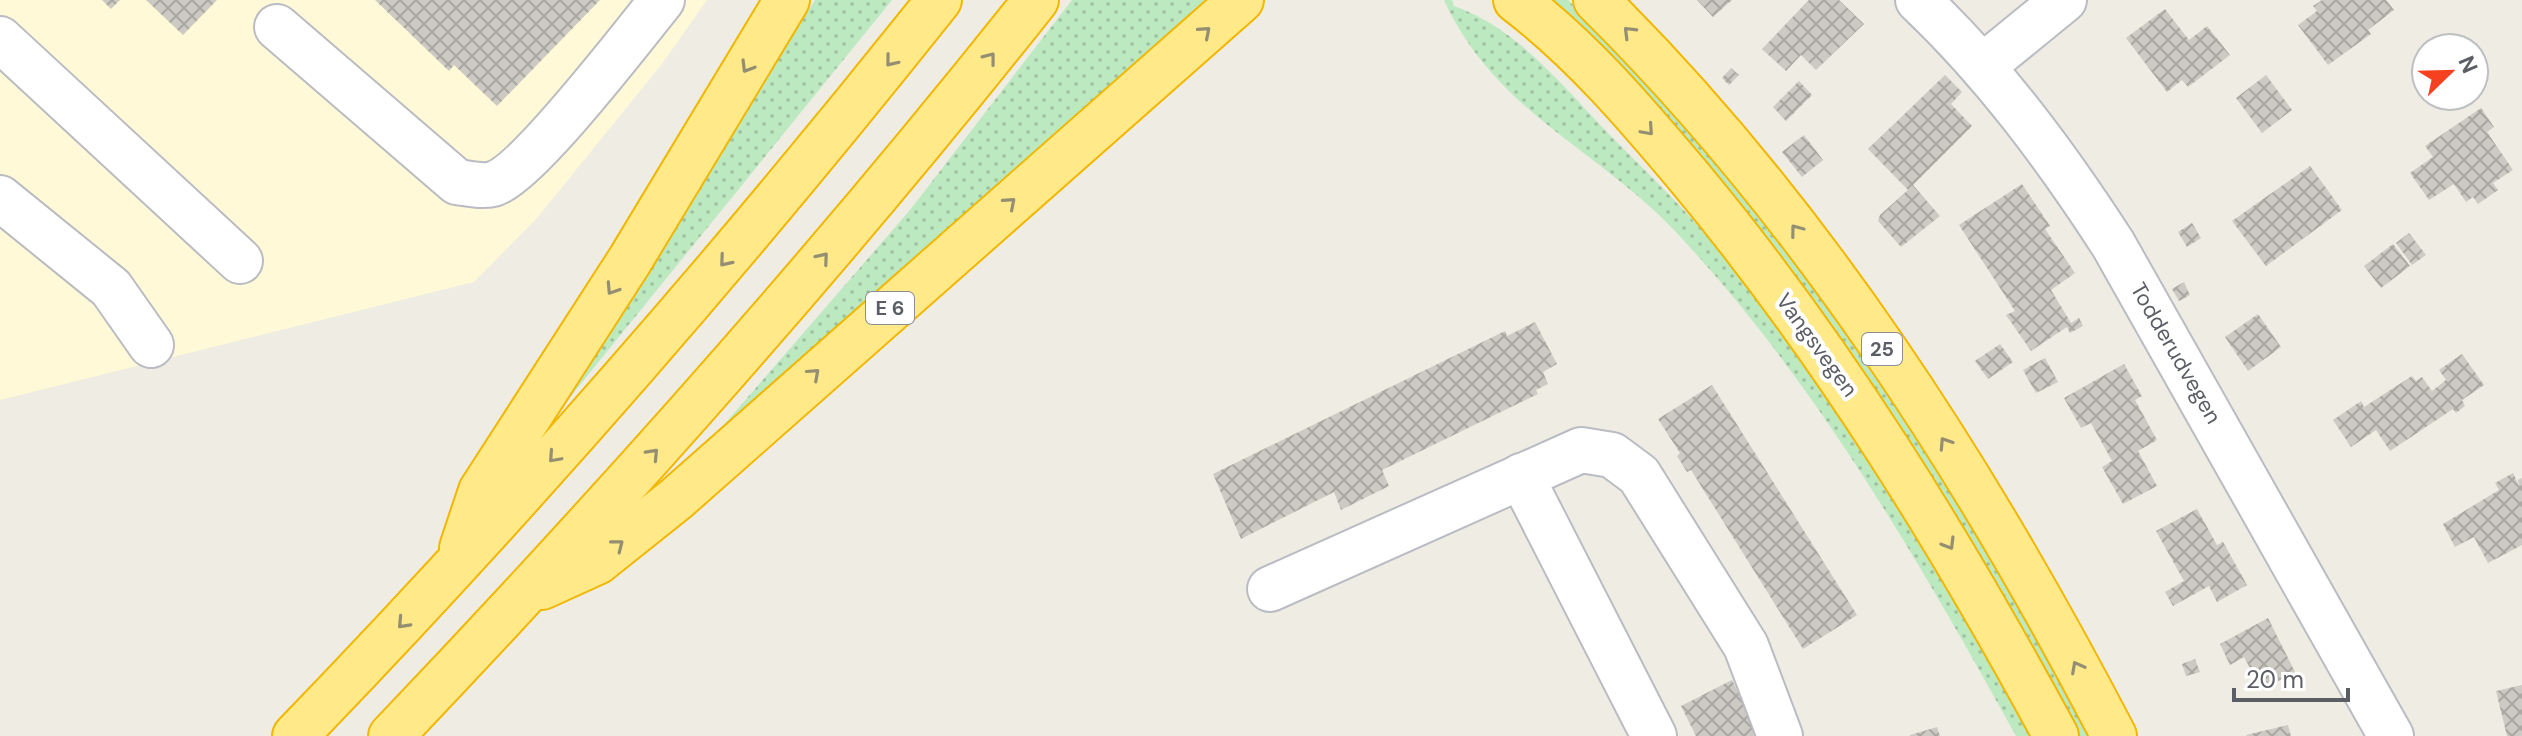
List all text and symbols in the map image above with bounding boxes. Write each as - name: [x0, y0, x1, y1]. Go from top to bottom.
- one-way arrow: [1196, 27, 1211, 41]
- one-way arrow: [1624, 27, 1638, 41]
- north arrow: [2410, 32, 2490, 112]
- text: N: [2451, 51, 2484, 77]
- one-way arrow: [886, 52, 900, 67]
- one-way arrow: [980, 52, 994, 67]
- one-way arrow: [741, 58, 757, 73]
- one-way arrow: [1639, 121, 1653, 136]
- one-way arrow: [1000, 198, 1015, 212]
- one-way arrow: [1791, 225, 1806, 239]
- one-way arrow: [720, 252, 735, 267]
- one-way arrow: [814, 253, 828, 267]
- street label: Todderudvegen: [2124, 277, 2228, 429]
- one-way arrow: [606, 280, 621, 295]
- street label: Vangsvegen: [1770, 287, 1864, 403]
- road number: E 6: [866, 292, 914, 324]
- road number: 25: [1862, 333, 1902, 365]
- one-way arrow: [805, 369, 819, 383]
- one-way arrow: [1940, 438, 1955, 452]
- one-way arrow: [550, 448, 564, 463]
- one-way arrow: [643, 449, 658, 463]
- one-way arrow: [1939, 535, 1954, 550]
- one-way arrow: [609, 540, 623, 555]
- one-way arrow: [397, 614, 412, 628]
- scale bar: [2234, 652, 2348, 702]
- one-way arrow: [2072, 661, 2087, 675]
- text: 20 m: [2246, 664, 2304, 695]

